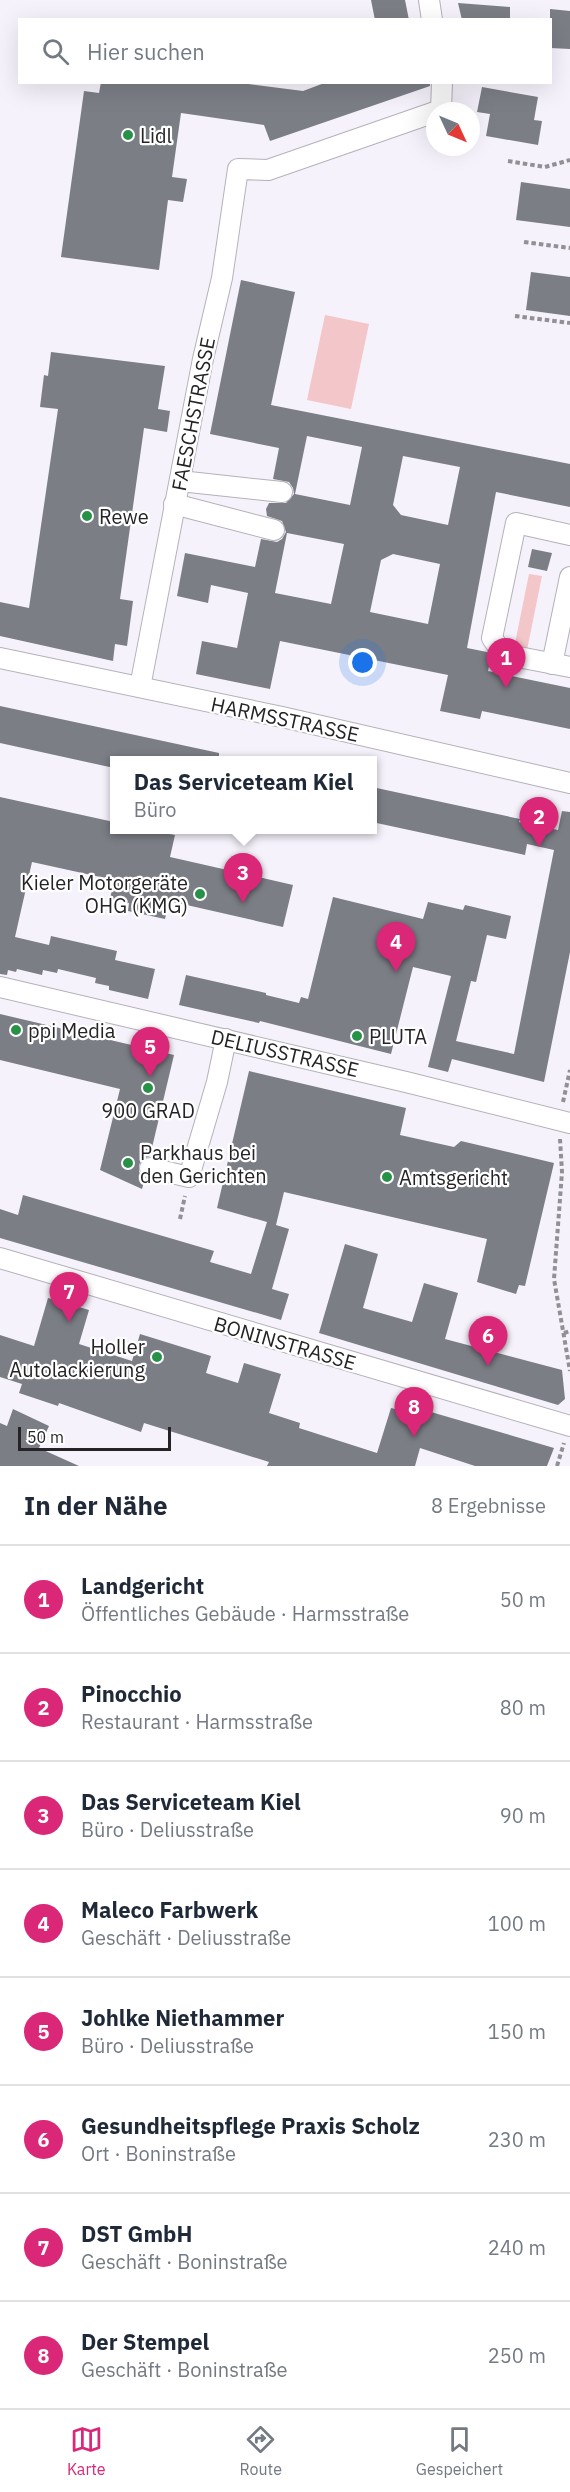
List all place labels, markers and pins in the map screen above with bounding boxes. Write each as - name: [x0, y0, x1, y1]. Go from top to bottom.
- place label: Lidl: [140, 122, 172, 149]
- marker: Lidl: [121, 128, 135, 142]
- place label: Rewe: [99, 503, 149, 530]
- marker: Rewe: [80, 509, 94, 523]
- pin: 1: [486, 638, 526, 688]
- pin: 2: [520, 798, 558, 847]
- pin: 3: [224, 854, 262, 903]
- place label: Kieler Motorgeräte OHG (KMG): [21, 869, 188, 919]
- marker: Kieler Motorgeräte OHG (KMG): [193, 887, 207, 901]
- pin: 4: [376, 922, 416, 972]
- place label: ppi Media: [28, 1017, 116, 1044]
- marker: ppi Media: [9, 1023, 23, 1037]
- place label: PLUTA: [369, 1023, 427, 1050]
- pin: 5: [130, 1028, 170, 1077]
- marker: PLUTA: [350, 1029, 364, 1043]
- marker: 900 GRAD: [141, 1081, 155, 1095]
- place label: 900 GRAD: [101, 1097, 195, 1124]
- place label: Parkhaus bei den Gerichten: [140, 1139, 267, 1189]
- marker: Parkhaus bei den Gerichten: [121, 1156, 135, 1170]
- place label: Amtsgericht: [399, 1164, 508, 1191]
- marker: Amtsgericht: [380, 1170, 394, 1184]
- pin: 7: [50, 1272, 88, 1322]
- pin: 6: [468, 1316, 508, 1366]
- place label: Holler Autolackierung: [9, 1333, 145, 1383]
- marker: Holler Autolackierung: [150, 1350, 164, 1364]
- pin: 8: [394, 1388, 434, 1437]

